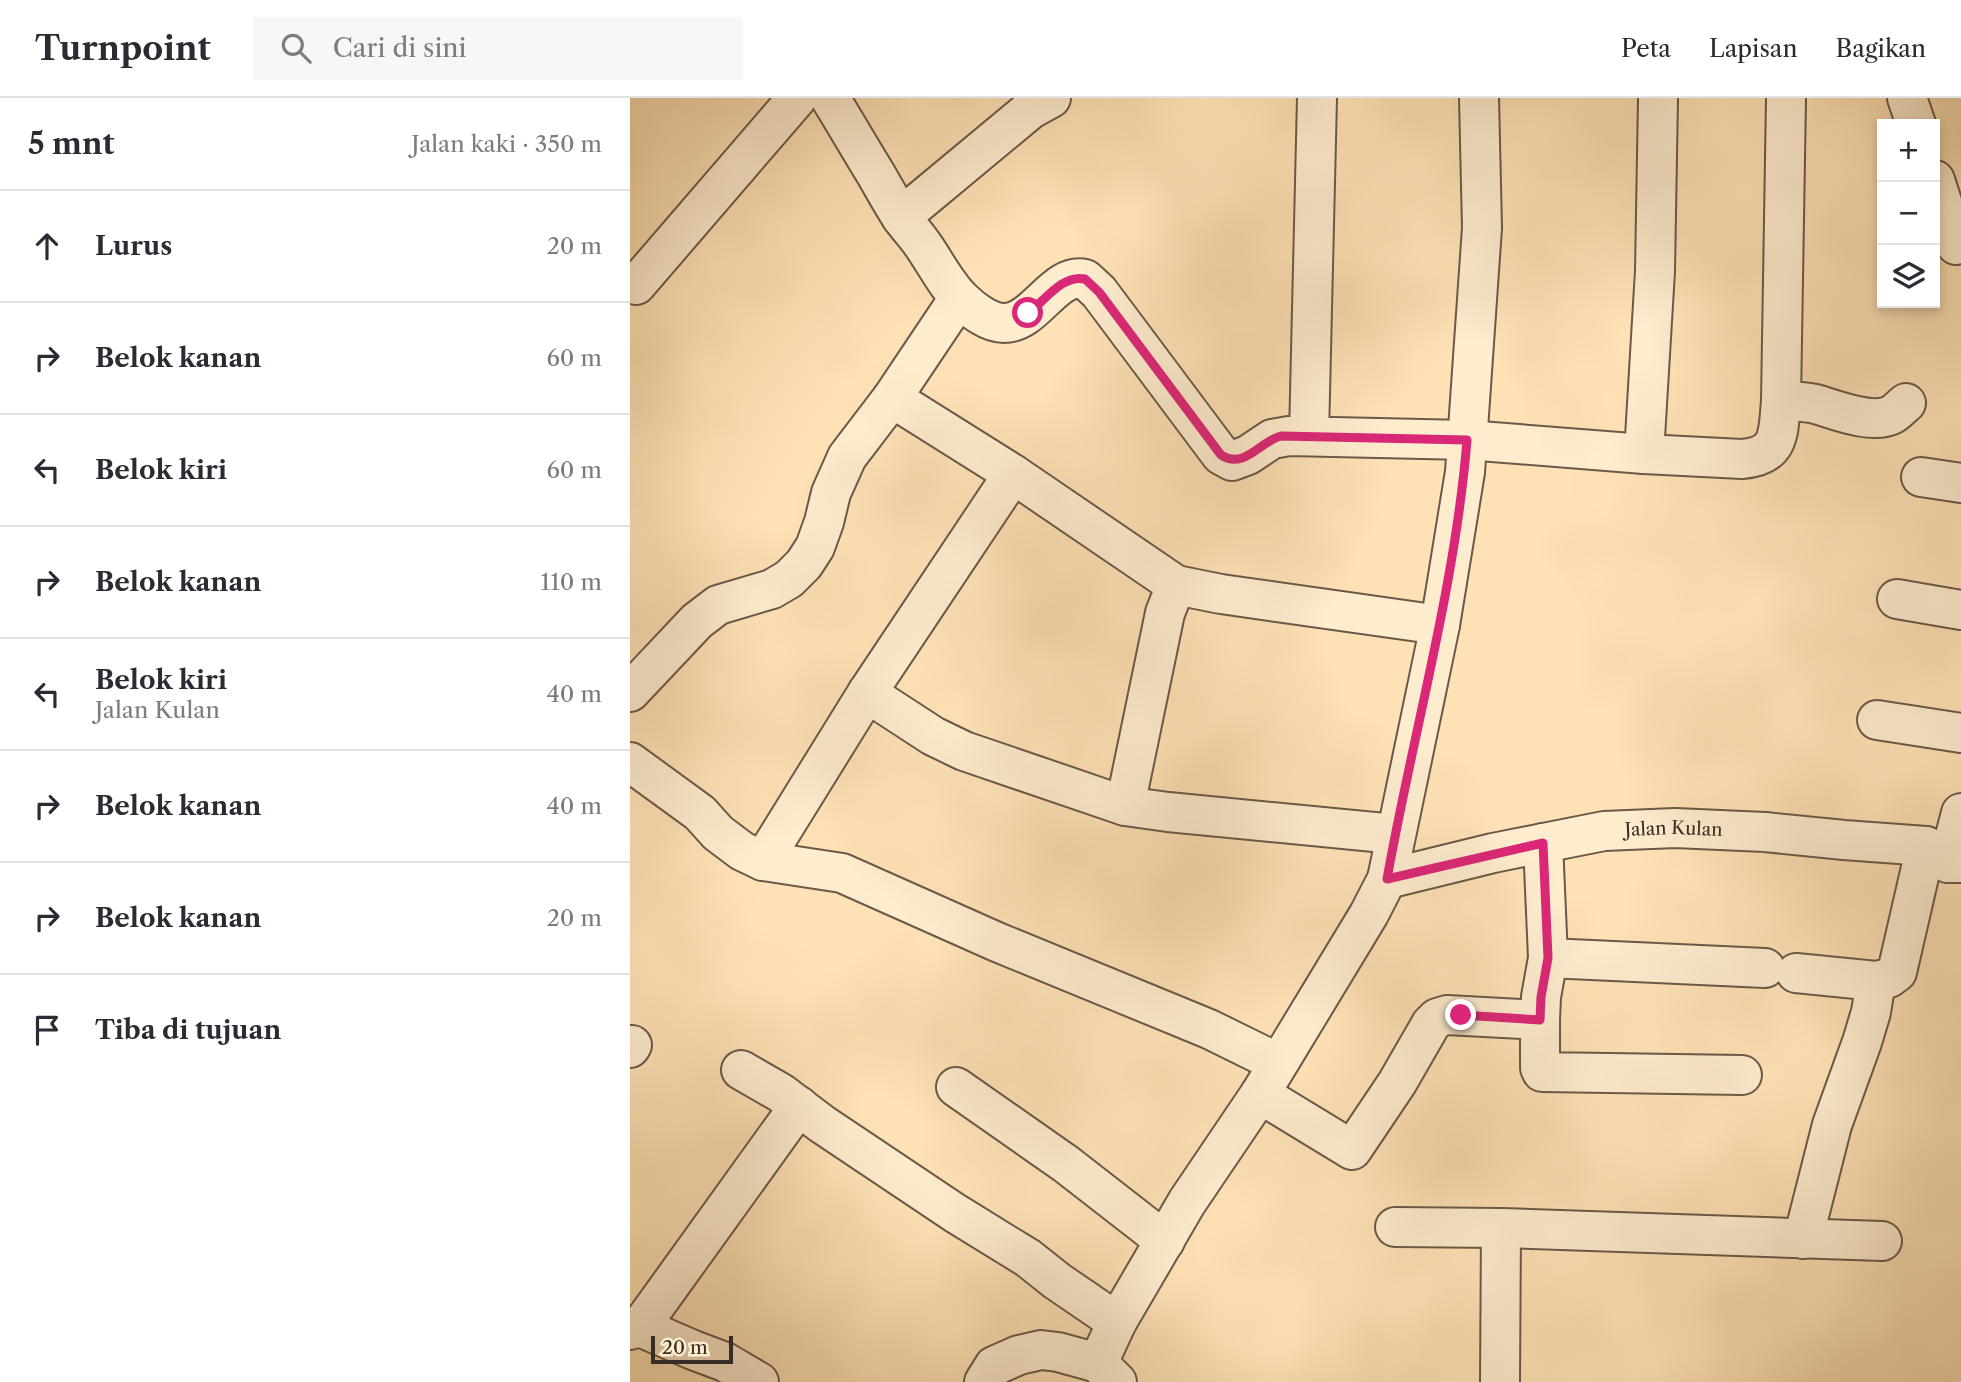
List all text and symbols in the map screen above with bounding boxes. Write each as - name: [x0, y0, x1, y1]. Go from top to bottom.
- search box: [253, 17, 743, 80]
- text: Turnpoint: [35, 28, 211, 69]
- icon: search: [277, 29, 315, 67]
- text: Cari di sini: [333, 32, 467, 64]
- text: Peta: [1621, 34, 1671, 63]
- text: Lapisan: [1709, 34, 1798, 63]
- text: Bagikan: [1836, 34, 1926, 63]
- map controls: [1877, 119, 1940, 308]
- button: +: [1877, 119, 1940, 182]
- text: 5 mnt: [28, 125, 115, 162]
- text: Jalan kaki · 350 m: [411, 130, 602, 158]
- button: −: [1877, 182, 1940, 245]
- icon: ahead: [28, 227, 66, 265]
- text: Lurus: [95, 230, 172, 262]
- text: 20 m: [547, 232, 602, 260]
- button: layers: [1877, 245, 1940, 308]
- route start: [1012, 297, 1043, 328]
- icon: right: [28, 339, 66, 377]
- text: Belok kanan: [95, 342, 261, 374]
- text: 60 m: [546, 344, 602, 372]
- icon: left: [28, 451, 66, 489]
- text: Belok kiri: [95, 454, 227, 486]
- text: 60 m: [546, 456, 602, 484]
- icon: right: [28, 563, 66, 601]
- text: Belok kanan: [95, 566, 261, 598]
- text: 110 m: [541, 568, 602, 596]
- text: Belok kiri: [95, 664, 227, 696]
- icon: left: [28, 675, 66, 713]
- text: 40 m: [547, 680, 602, 708]
- text: Jalan Kulan: [95, 696, 220, 724]
- icon: right: [28, 787, 66, 825]
- text: Belok kanan: [95, 790, 261, 822]
- text: 40 m: [547, 792, 602, 820]
- street label: Jalan Kulan: [1621, 817, 1723, 841]
- icon: right: [28, 899, 66, 937]
- text: Belok kanan: [95, 902, 261, 934]
- text: 20 m: [547, 904, 602, 932]
- route end: [1445, 999, 1476, 1030]
- icon: arrive: [28, 1011, 66, 1049]
- text: Tiba di tujuan: [95, 1014, 281, 1046]
- scale bar: [651, 1333, 733, 1365]
- text: 20 m: [662, 1336, 708, 1359]

